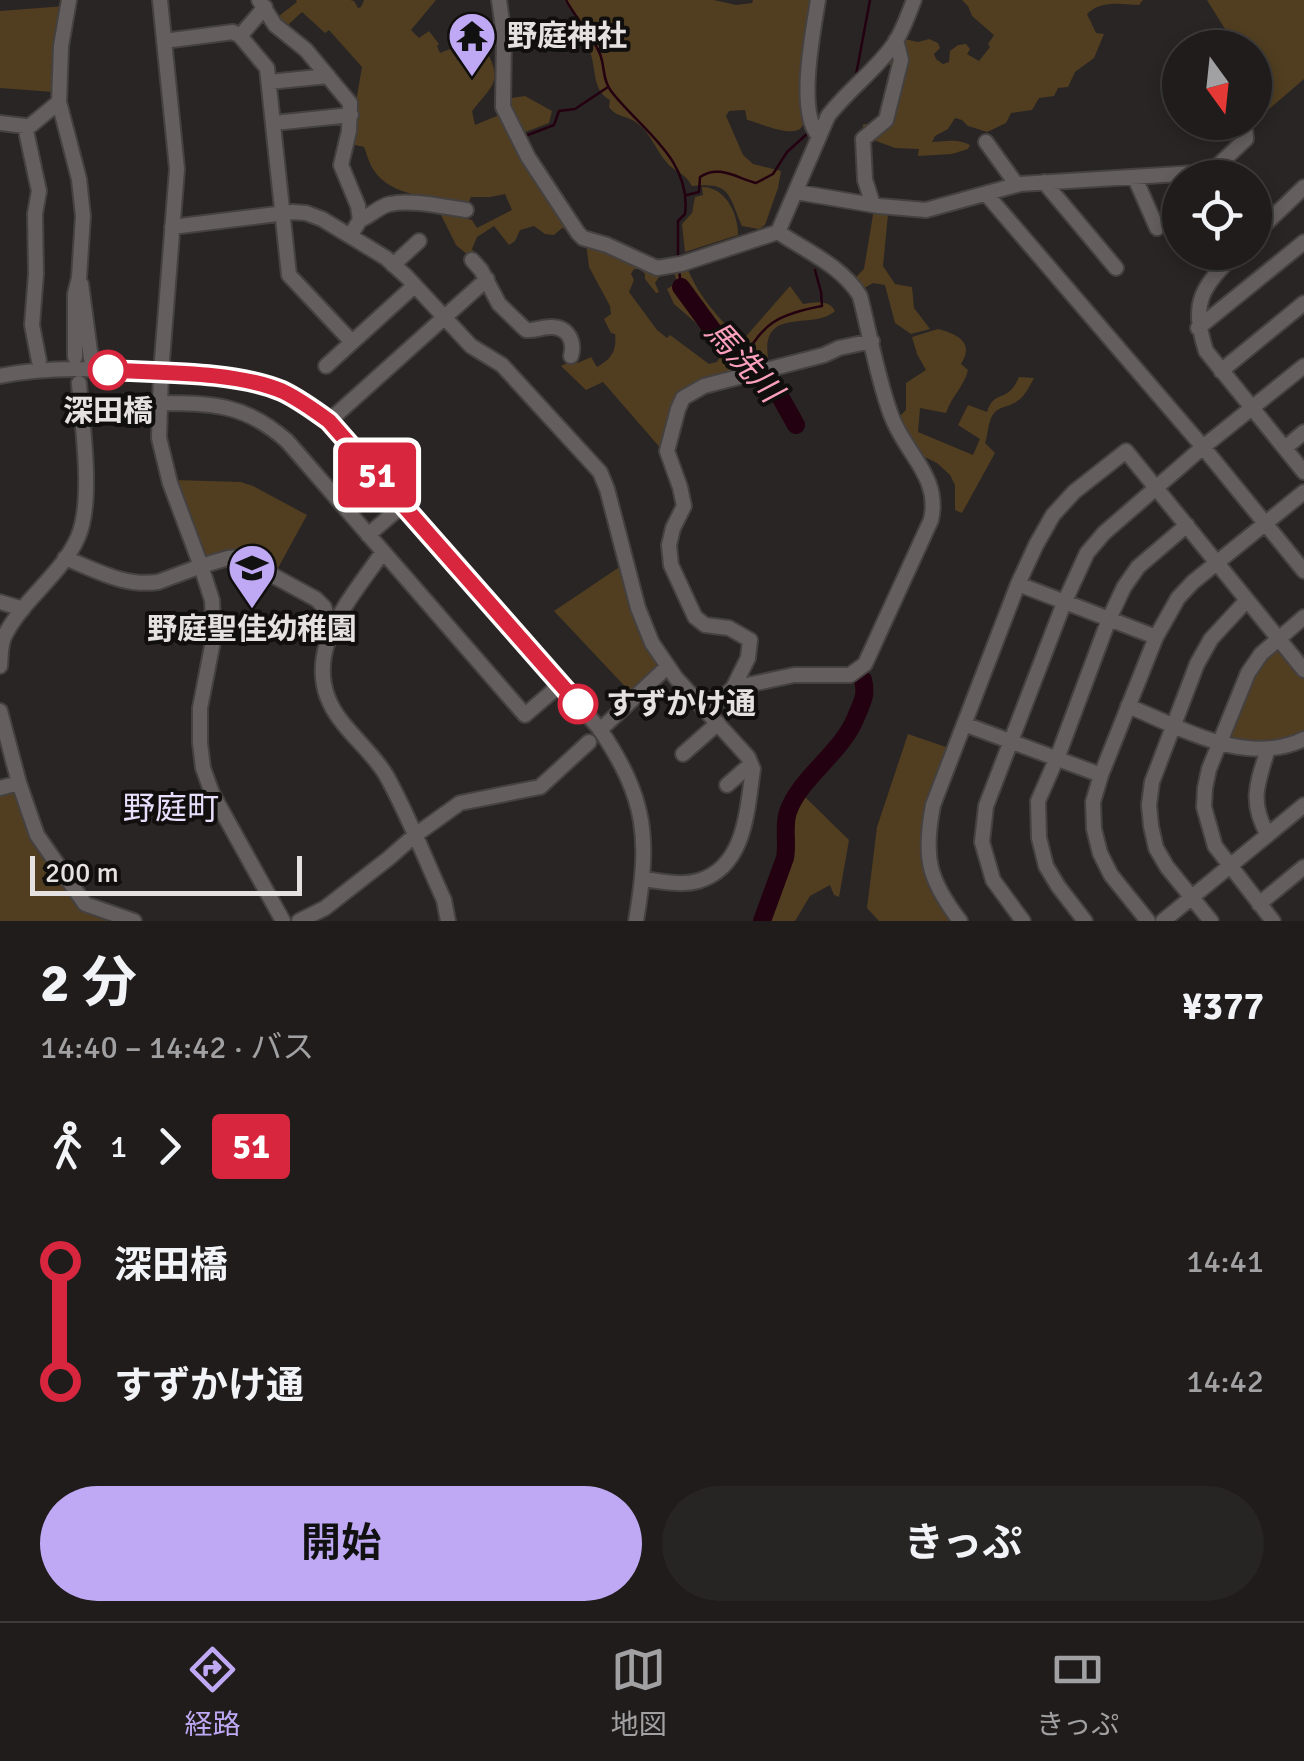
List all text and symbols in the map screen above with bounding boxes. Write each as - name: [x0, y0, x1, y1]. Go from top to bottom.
- temple icon: 野庭神社: [446, 10, 498, 78]
- place label: 野庭神社: [507, 18, 627, 55]
- north arrow: [1162, 30, 1272, 140]
- map controls: [1162, 30, 1272, 270]
- button: locate: [1162, 160, 1272, 270]
- water label: 馬洗川: [697, 313, 792, 412]
- marker: 深田橋: [89, 351, 127, 389]
- place label: 深田橋: [63, 393, 153, 430]
- line badge: 51: [332, 442, 422, 508]
- text: 51: [358, 454, 396, 497]
- school or university icon: 野庭聖佳幼稚園: [226, 542, 278, 610]
- place label: 野庭聖佳幼稚園: [147, 611, 357, 648]
- marker: すずかけ通: [559, 685, 597, 723]
- place label: すずかけ通: [606, 686, 756, 723]
- district label: 野庭町: [123, 789, 219, 828]
- scale bar: [30, 851, 302, 896]
- text: 200 m: [45, 856, 119, 890]
- text: 2 分: [40, 949, 137, 1017]
- text: ¥377: [1182, 983, 1264, 1030]
- text: 14:40 – 14:42 · バス: [40, 1028, 314, 1067]
- icon: walk: [40, 1119, 95, 1174]
- icon: forward: [142, 1119, 197, 1174]
- text: 51: [232, 1125, 270, 1168]
- text: 1: [110, 1127, 127, 1166]
- text: 深田橋: [114, 1242, 228, 1289]
- text: 14:41: [1186, 1242, 1264, 1281]
- text: すずかけ通: [114, 1362, 304, 1409]
- text: 14:42: [1186, 1362, 1264, 1401]
- button: 開始: [40, 1486, 642, 1601]
- button: きっぷ: [662, 1486, 1264, 1601]
- tab: 経路: [185, 1642, 241, 1742]
- tab: 地図: [611, 1642, 667, 1742]
- tab: きっぷ: [1036, 1642, 1119, 1742]

